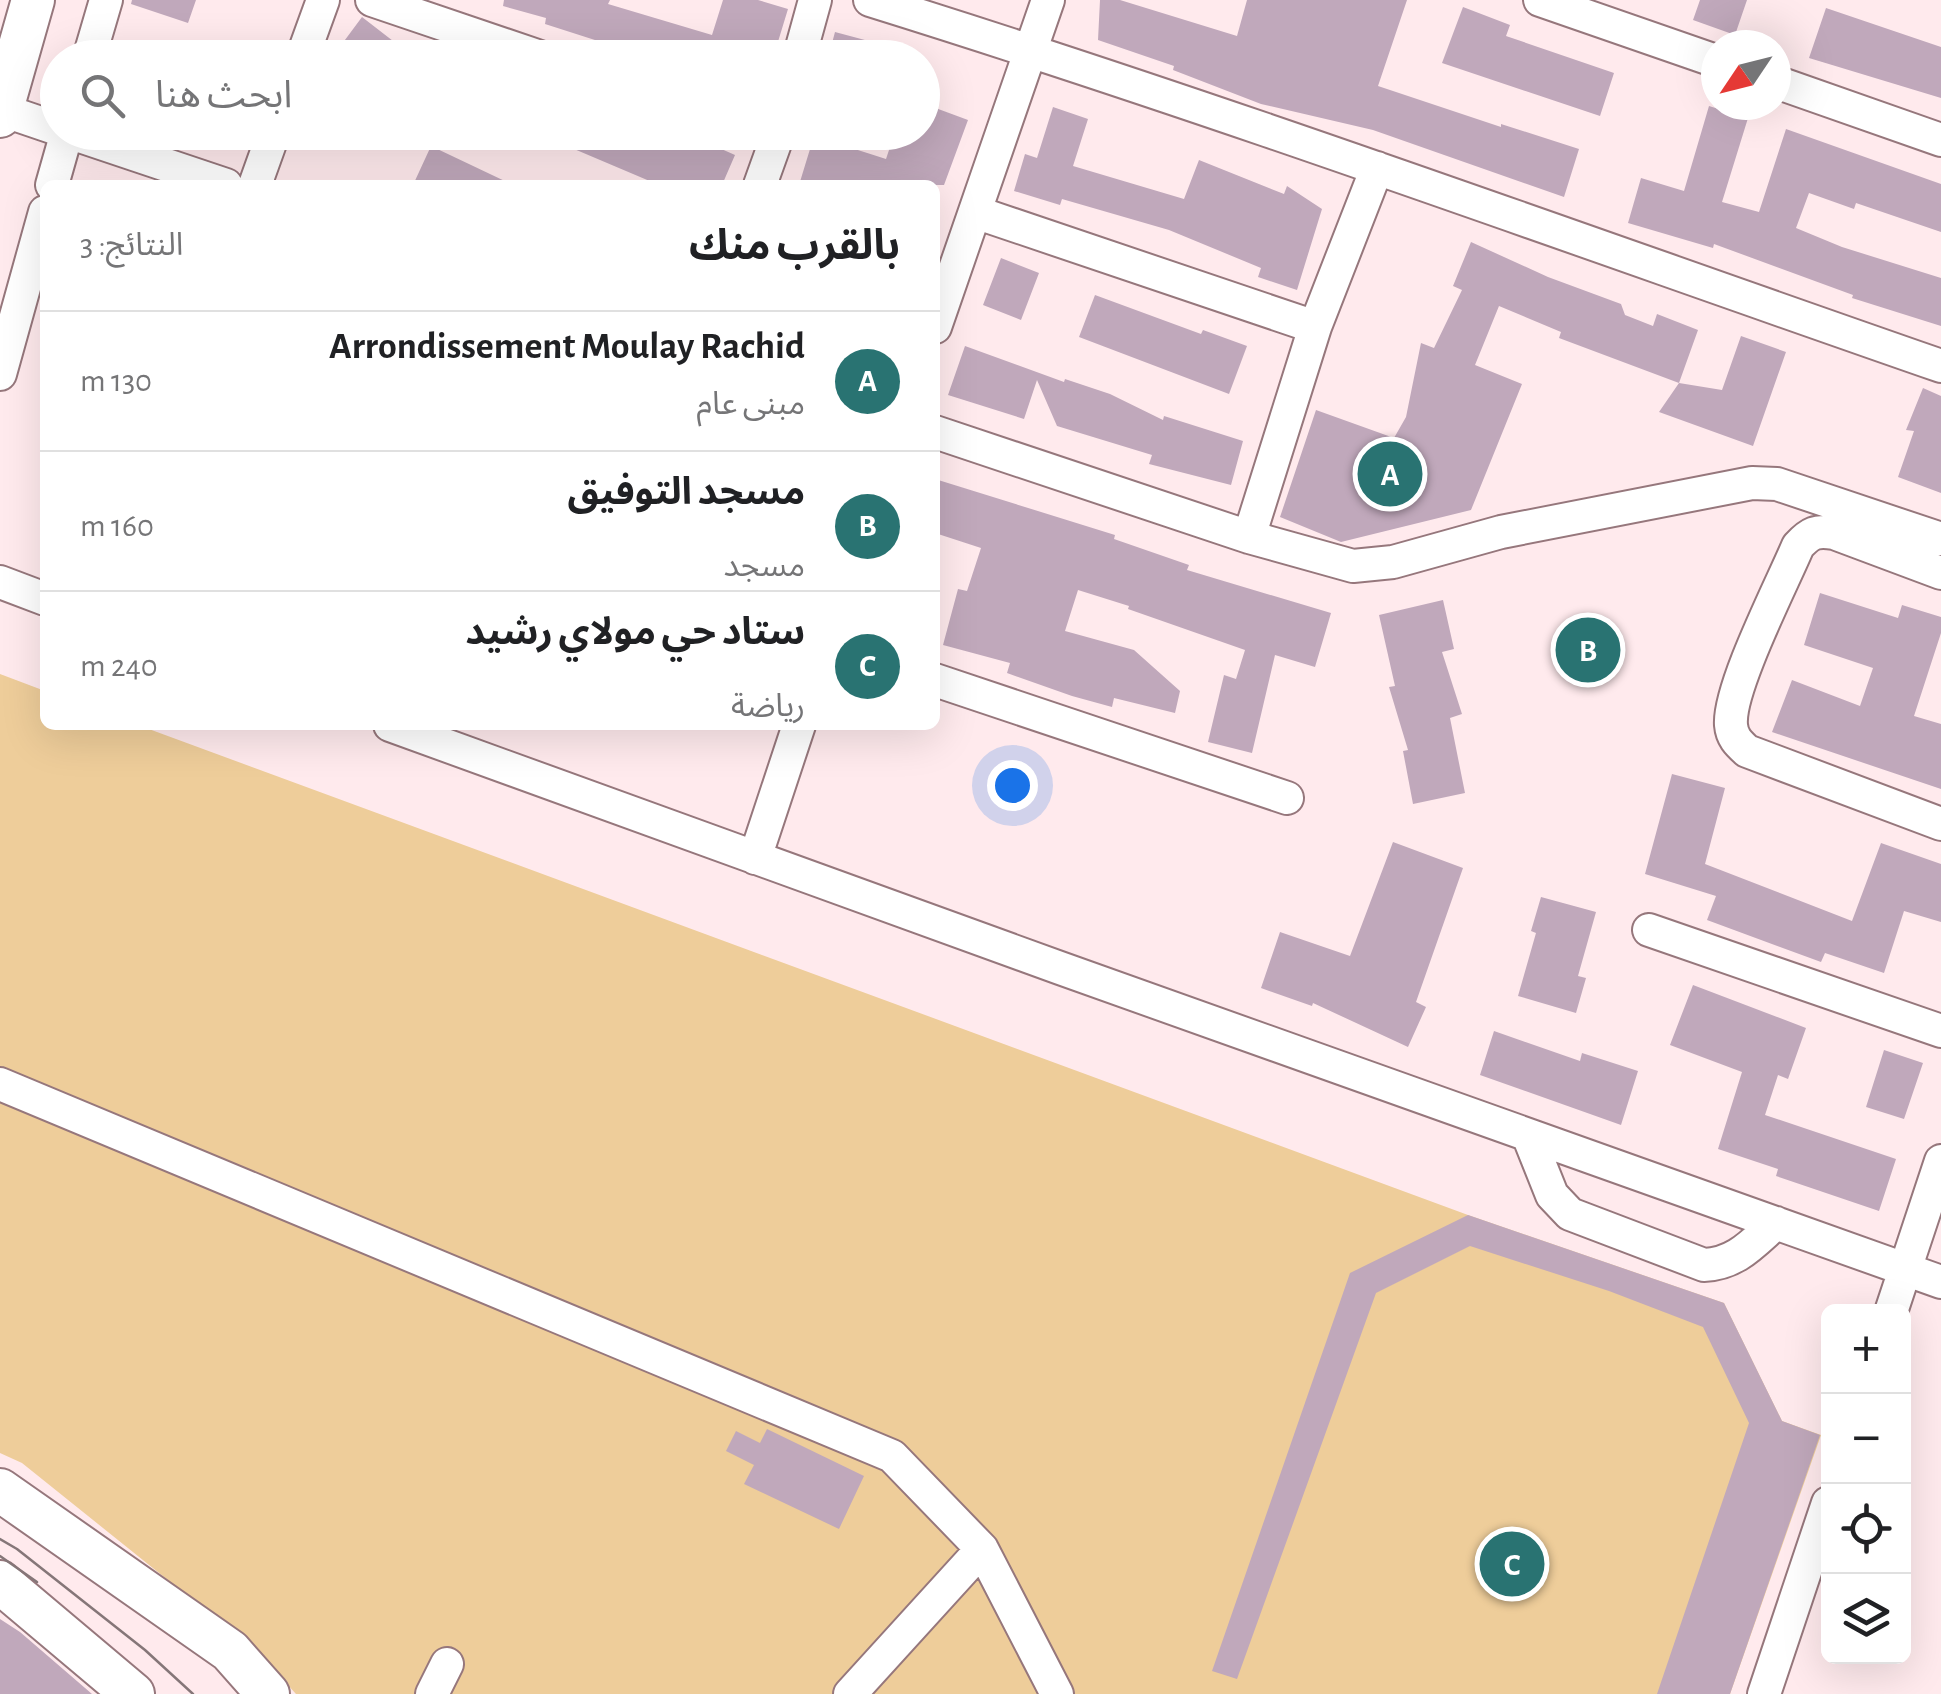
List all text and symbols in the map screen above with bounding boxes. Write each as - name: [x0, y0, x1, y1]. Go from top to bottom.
- north arrow: [1701, 30, 1791, 120]
- search box: [40, 40, 940, 150]
- icon: search: [75, 68, 130, 123]
- text: ابحث هنا: [155, 77, 292, 115]
- text: بالقرب منك: [689, 225, 900, 267]
- text: النتائج: 3: [80, 229, 183, 261]
- text: Arrondissement Moulay Rachid: [329, 328, 805, 366]
- text: 130 m: [80, 365, 152, 397]
- text: A: [858, 365, 877, 397]
- text: مبنى عام: [697, 388, 805, 420]
- pin: A: [1358, 436, 1422, 512]
- text: مسجد التوفيق: [568, 474, 805, 512]
- text: 160 m: [80, 510, 154, 542]
- text: B: [858, 510, 877, 542]
- text: مسجد: [724, 550, 805, 582]
- pin: B: [1556, 612, 1620, 688]
- text: ستاد حي مولاي رشيد: [465, 614, 805, 652]
- text: 240 m: [80, 650, 158, 682]
- text: C: [859, 650, 876, 682]
- text: رياضة: [731, 690, 805, 722]
- your location: [987, 760, 1038, 811]
- map controls: [1821, 1304, 1911, 1664]
- button: +: [1821, 1304, 1911, 1394]
- button: −: [1821, 1394, 1911, 1484]
- button: locate: [1821, 1484, 1911, 1574]
- pin: C: [1480, 1526, 1544, 1602]
- button: layers: [1821, 1574, 1911, 1664]

